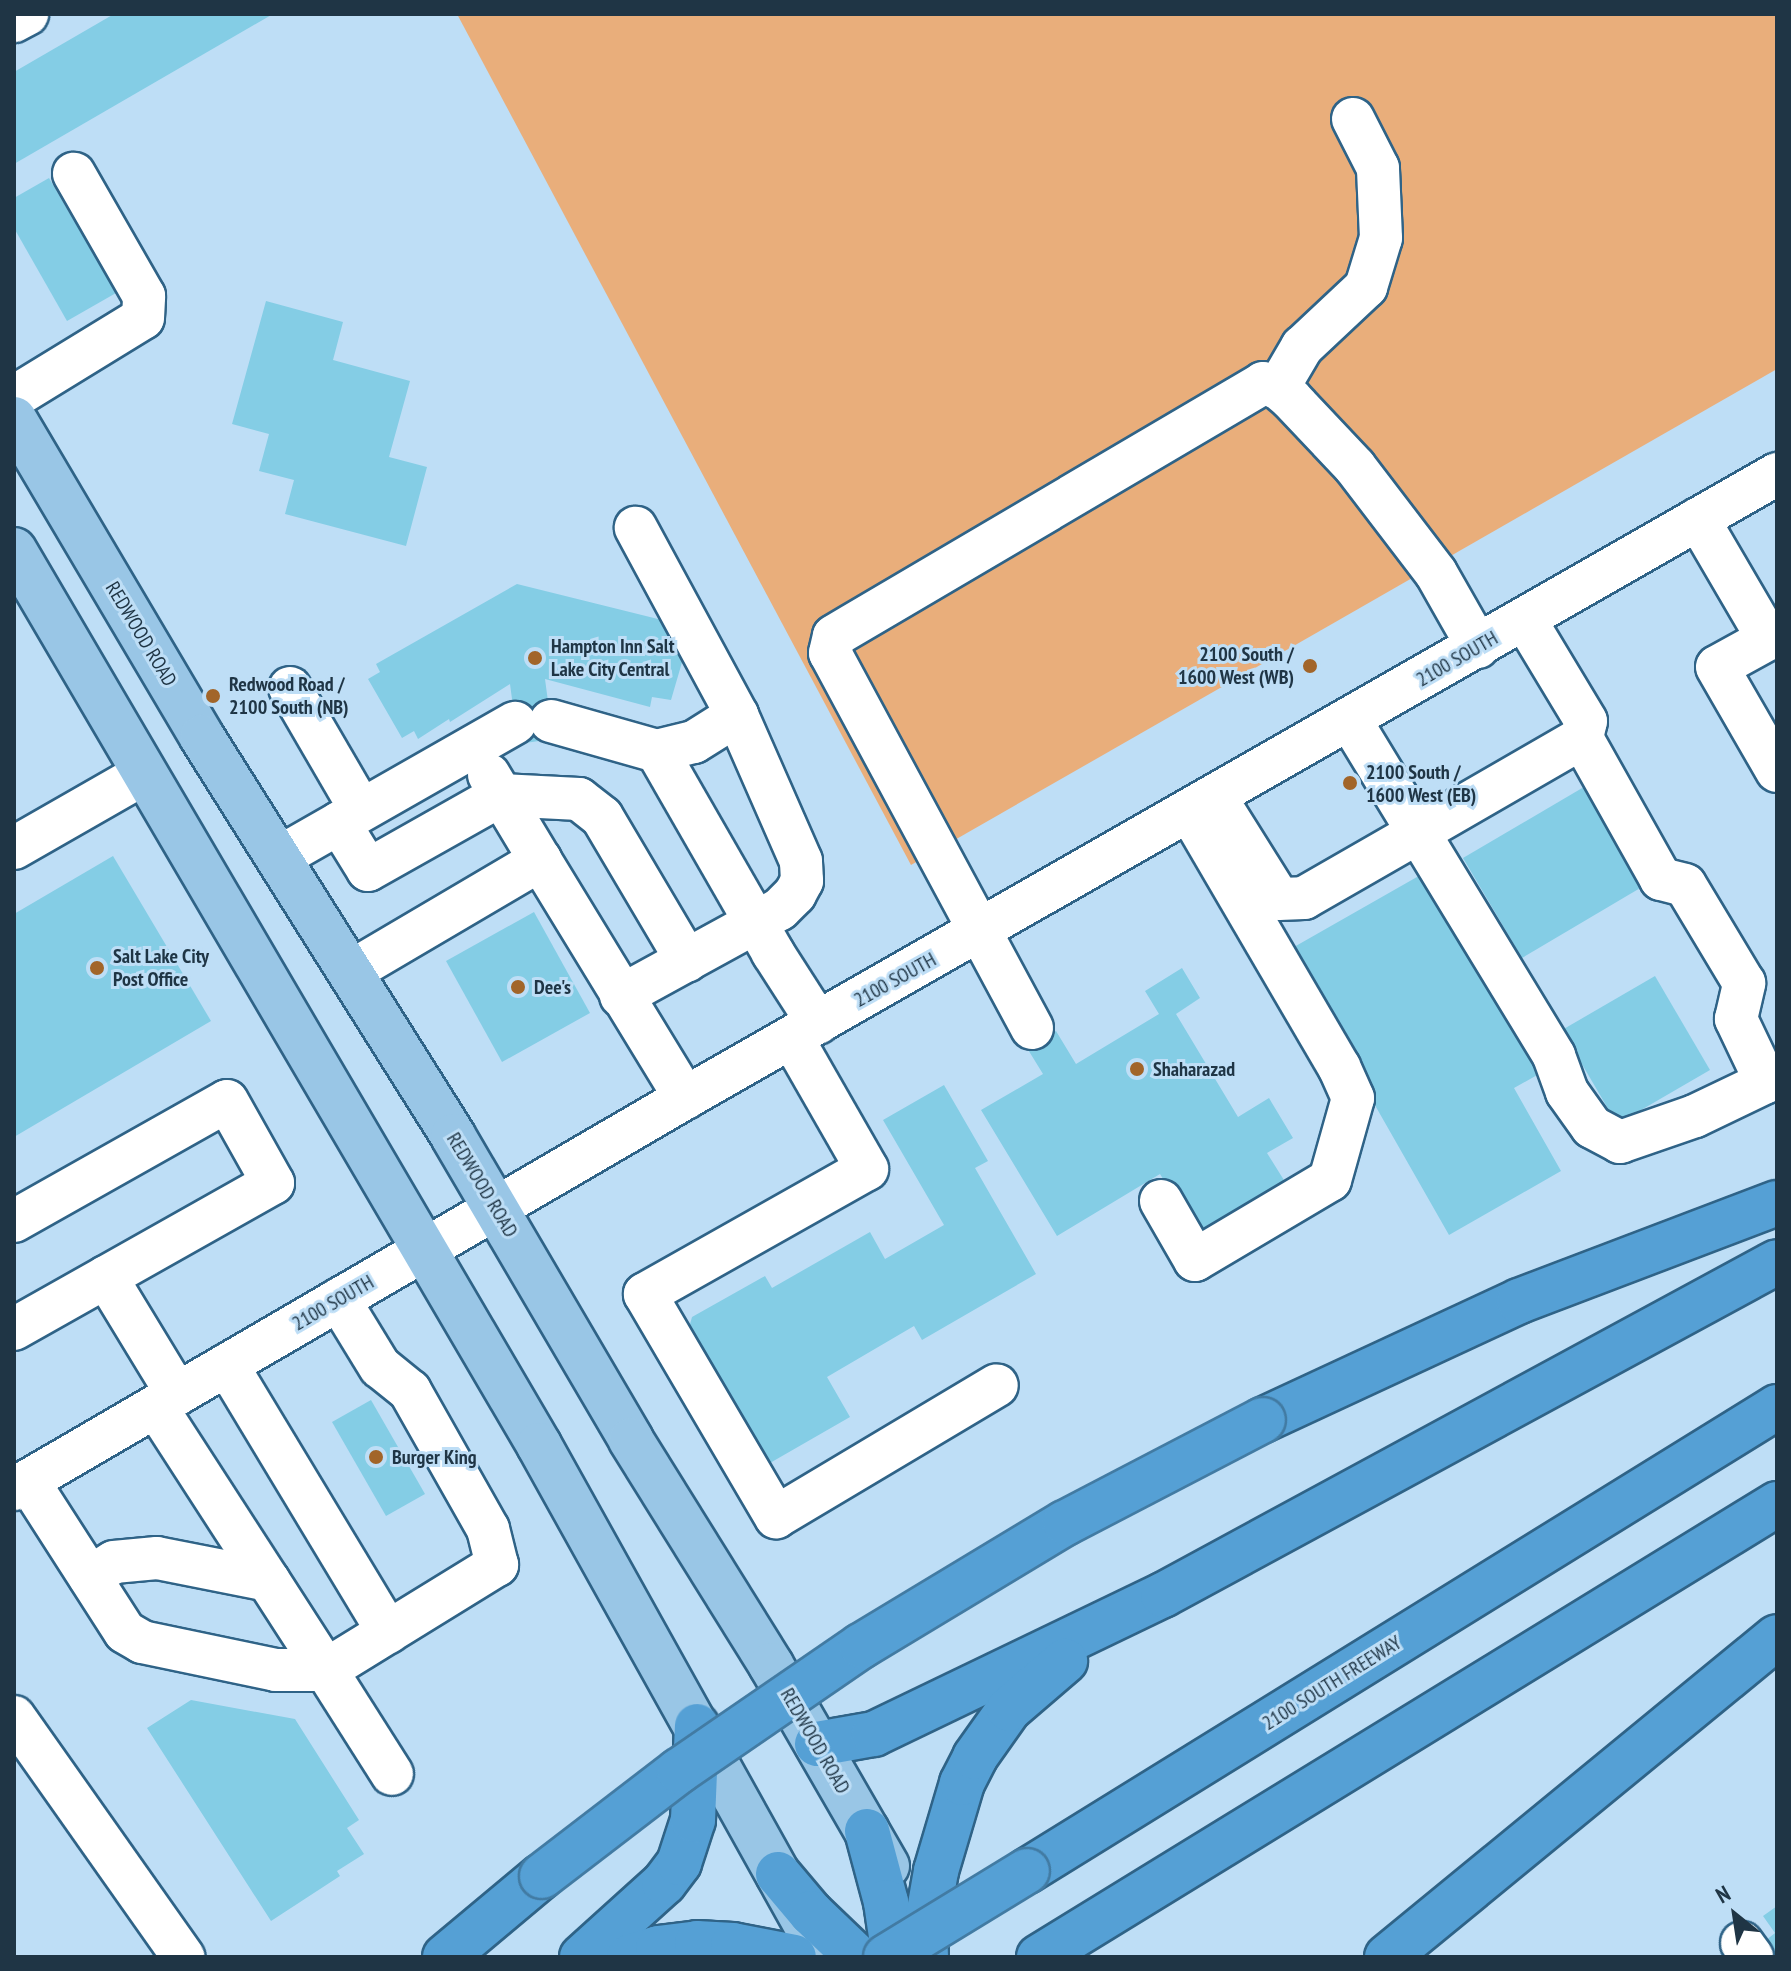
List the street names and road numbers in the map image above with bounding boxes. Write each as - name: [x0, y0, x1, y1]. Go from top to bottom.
- street label: REDWOOD ROAD: [100, 577, 182, 691]
- street label: 2100 SOUTH: [1412, 626, 1502, 692]
- street label: 2100 SOUTH: [850, 948, 940, 1012]
- street label: REDWOOD ROAD: [441, 1128, 523, 1242]
- street label: 2100 SOUTH: [288, 1270, 378, 1336]
- street label: 2100 SOUTH FREEWAY: [1258, 1631, 1406, 1735]
- street label: REDWOOD ROAD: [775, 1684, 855, 1798]

